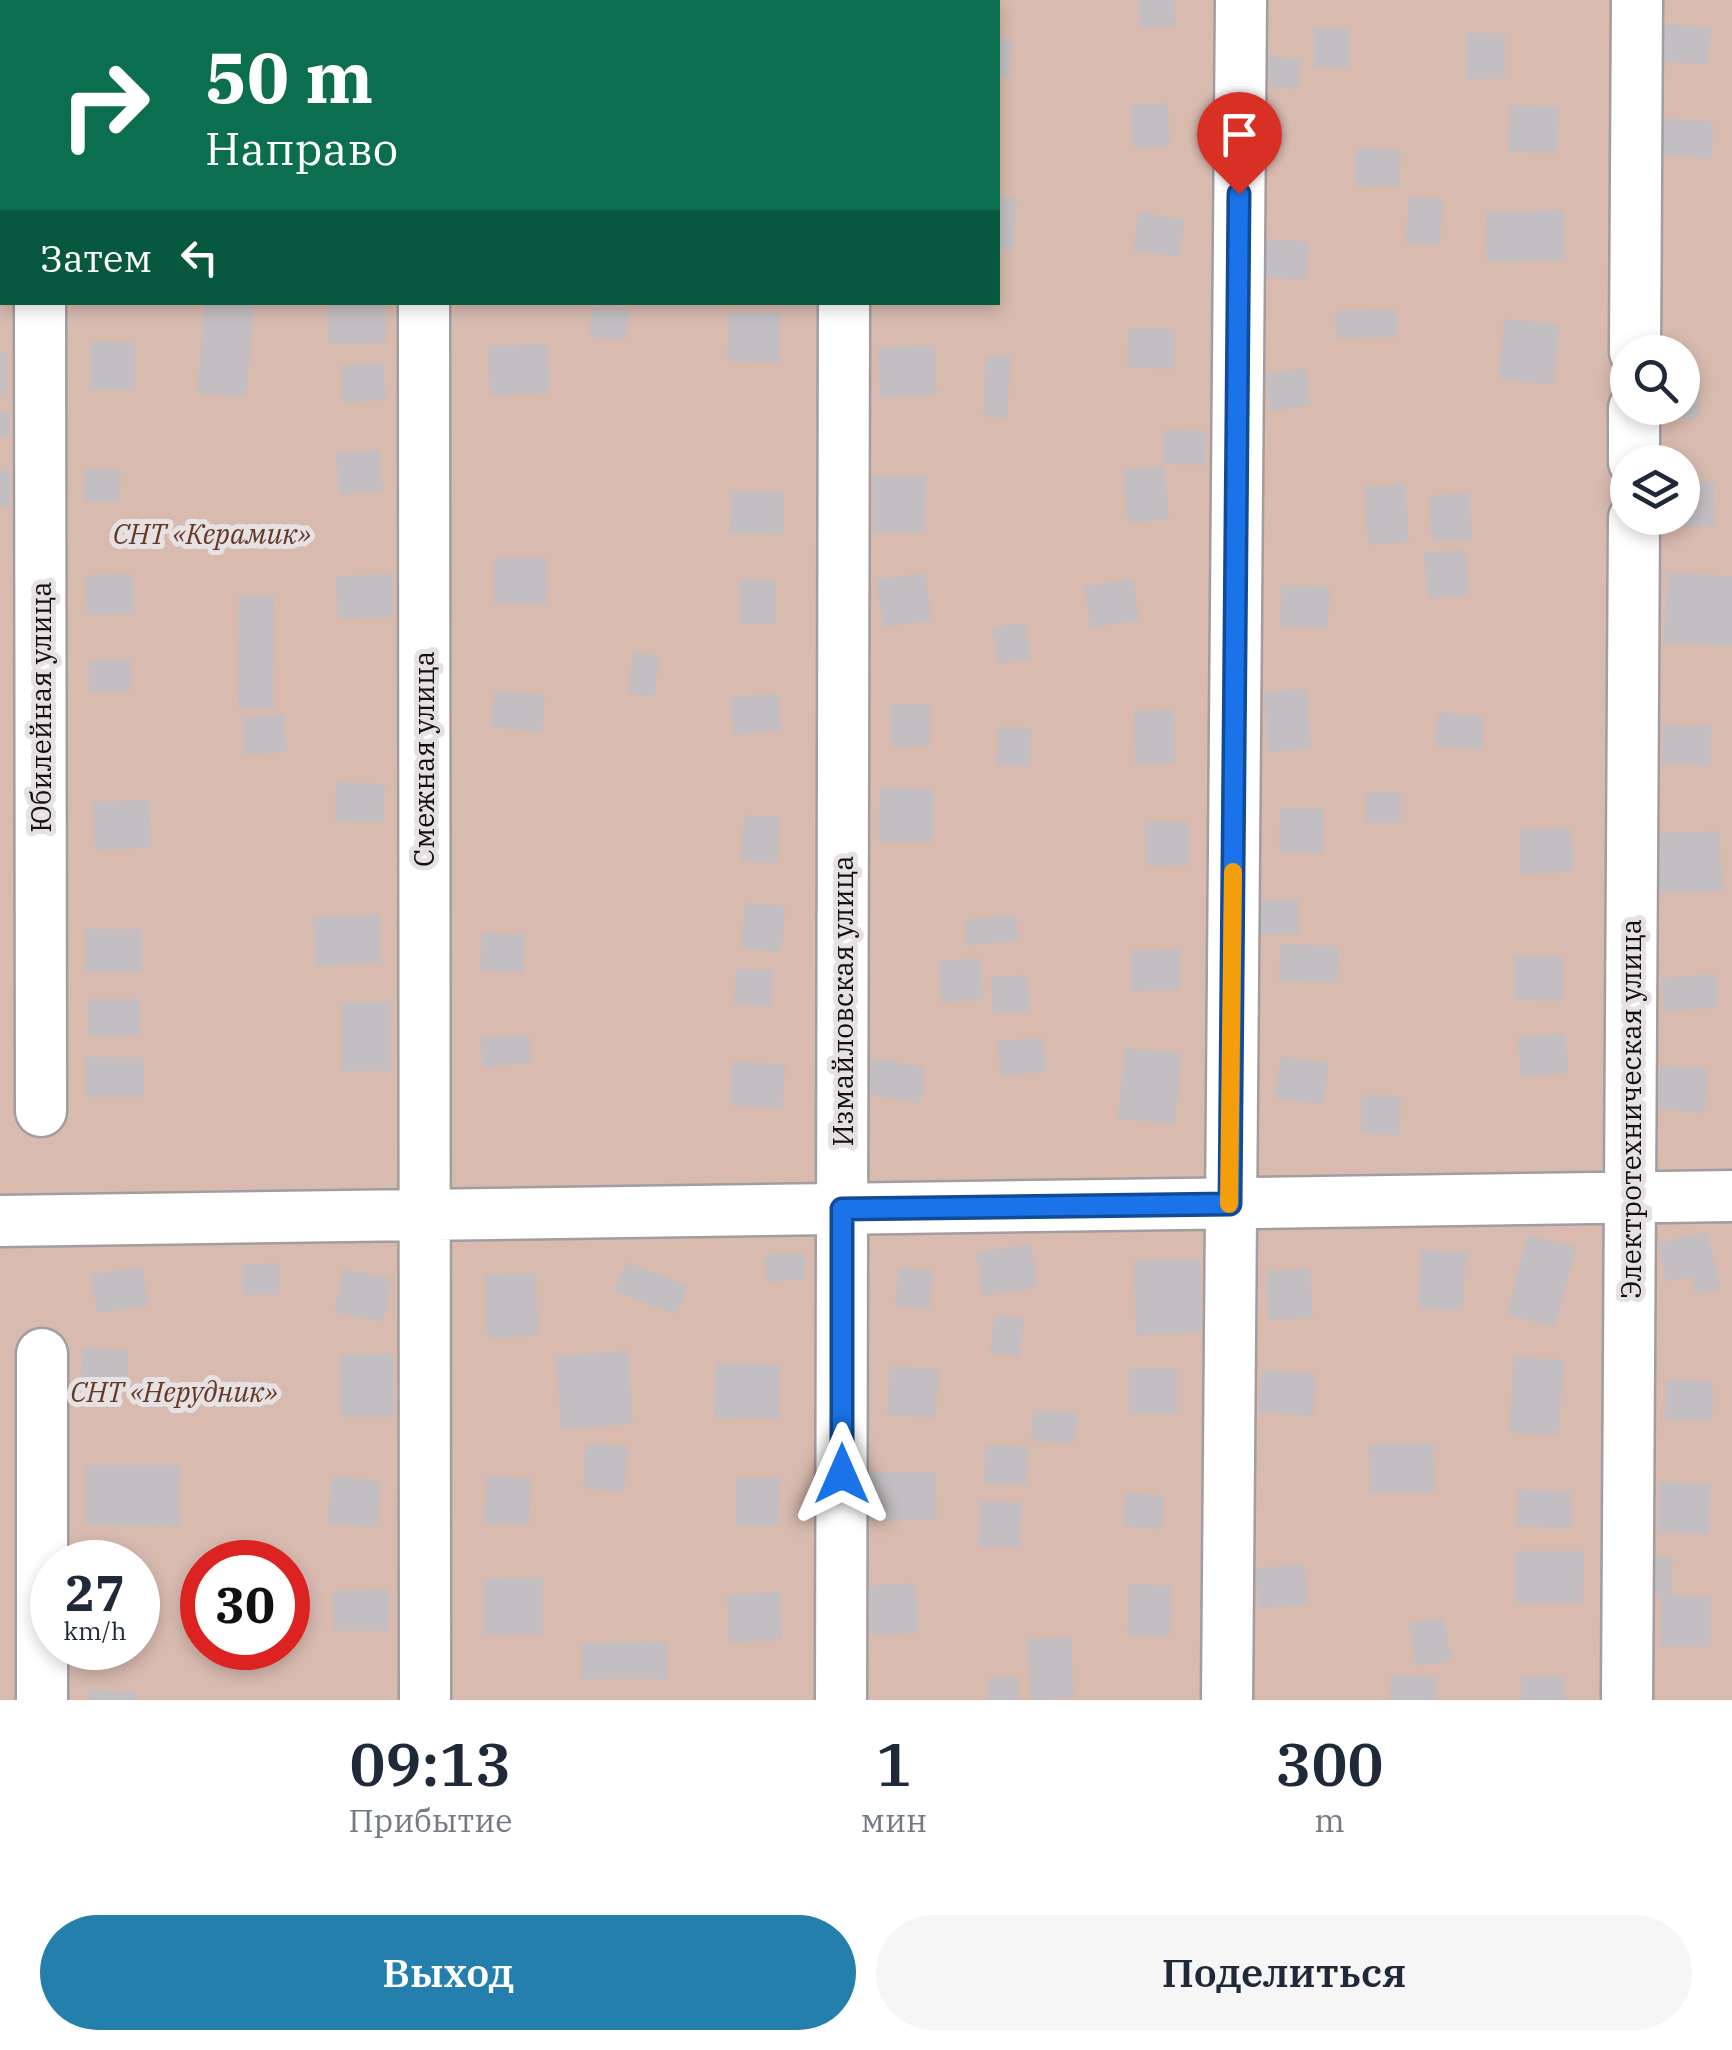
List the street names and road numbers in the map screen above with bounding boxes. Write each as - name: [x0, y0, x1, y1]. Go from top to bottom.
- street label: Юбилейная улица: [22, 581, 59, 833]
- street label: Смежная улица: [405, 651, 442, 867]
- street label: Измайловская улица: [824, 855, 861, 1147]
- street label: Электротехническая улица: [1612, 919, 1649, 1299]

